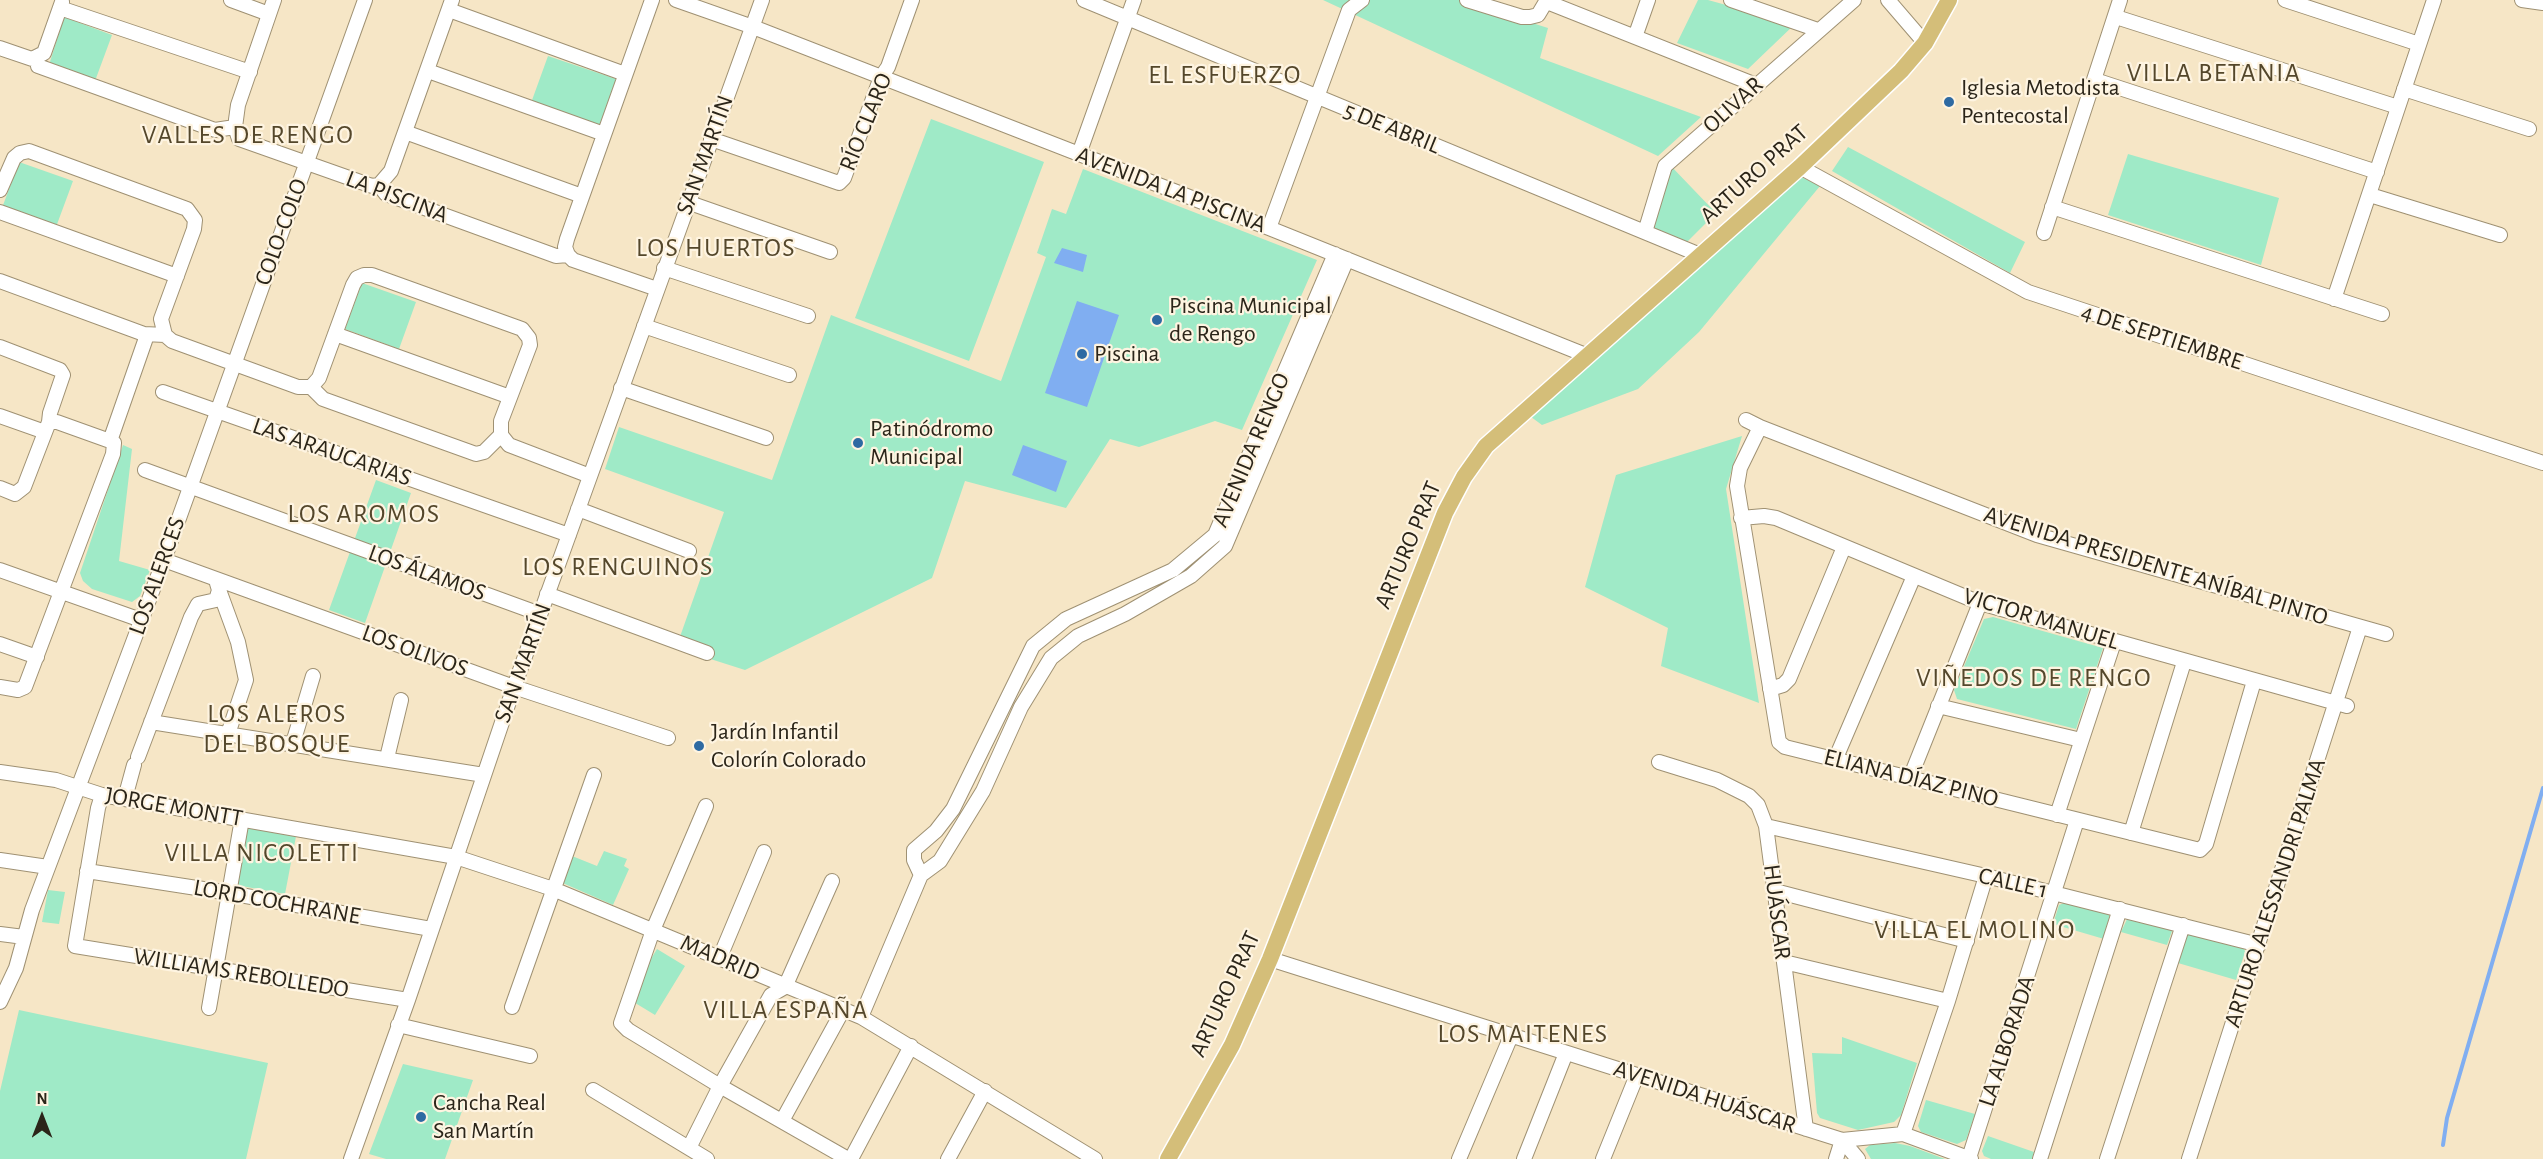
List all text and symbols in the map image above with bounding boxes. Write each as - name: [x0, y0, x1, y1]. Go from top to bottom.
- district label: VILLA BETANIA: [2127, 57, 2301, 89]
- district label: EL ESFUERZO: [1148, 59, 1302, 91]
- street label: RÍO CLARO: [833, 69, 899, 175]
- street label: OLIVAR: [1697, 70, 1769, 140]
- place label: Iglesia Metodista Pentecostal: [1961, 74, 2120, 130]
- street label: SAN MARTÍN: [670, 91, 740, 219]
- marker: Iglesia Metodista Pentecostal: [1942, 95, 1956, 109]
- street label: 5 DE ABRIL: [1340, 96, 1444, 160]
- street label: ARTURO PRAT: [1694, 118, 1814, 230]
- district label: VALLES DE RENGO: [142, 119, 354, 151]
- street label: AVENIDA LA PISCINA: [1072, 140, 1270, 240]
- street label: LA PISCINA: [342, 164, 452, 230]
- street label: COLO-COLO: [248, 175, 314, 289]
- district label: LOS HUERTOS: [636, 232, 796, 264]
- place label: Piscina Municipal de Rengo: [1169, 292, 1332, 348]
- street label: 4 DE SEPTIEMBRE: [2077, 297, 2247, 377]
- marker: Piscina Municipal de Rengo: [1150, 313, 1164, 327]
- place label: Piscina: [1094, 340, 1160, 368]
- marker: Piscina: [1075, 347, 1089, 361]
- street label: AVENIDA RENGO: [1206, 369, 1296, 531]
- street label: LAS ARAUCARIAS: [249, 411, 415, 493]
- place label: Patinódromo Municipal: [870, 415, 993, 471]
- marker: Patinódromo Municipal: [851, 436, 865, 450]
- street label: ARTURO PRAT: [1368, 477, 1448, 613]
- district label: LOS AROMOS: [288, 498, 440, 530]
- street label: AVENIDA PRESIDENTE ANÍBAL PINTO: [1981, 500, 2331, 632]
- street label: LOS ALERCES: [122, 513, 192, 639]
- street label: LOS ÁLAMOS: [364, 538, 490, 608]
- district label: LOS RENGUINOS: [522, 551, 714, 583]
- street label: VICTOR MANUEL: [1960, 582, 2122, 656]
- street label: SAN MARTÍN: [488, 599, 558, 727]
- street label: LOS OLIVOS: [358, 619, 472, 683]
- district label: VIÑEDOS DE RENGO: [1916, 662, 2152, 694]
- district label: LOS ALEROS DEL BOSQUE: [203, 698, 351, 760]
- place label: Jardín Infantil Colorín Colorado: [711, 718, 866, 774]
- marker: Jardín Infantil Colorín Colorado: [692, 739, 706, 753]
- street label: ELIANA DÍAZ PINO: [1821, 742, 2001, 814]
- street label: ARTURO ALESSANDRI PALMA: [2218, 755, 2332, 1031]
- street label: JORGE MONTT: [103, 781, 245, 833]
- district label: VILLA NICOLETTI: [164, 837, 360, 869]
- street label: CALLE 1: [1976, 861, 2050, 905]
- street label: HUÁSCAR: [1757, 863, 1797, 961]
- street label: LORD COCHRANE: [191, 873, 363, 931]
- district label: VILLA EL MOLINO: [1874, 914, 2076, 946]
- street label: ARTURO PRAT: [1183, 927, 1267, 1061]
- street label: MADRID: [676, 928, 764, 988]
- street label: WILLIAMS REBOLLEDO: [131, 942, 351, 1004]
- street label: LA ALBORADA: [1972, 972, 2042, 1110]
- district label: VILLA ESPAÑA: [703, 994, 869, 1026]
- district label: LOS MAITENES: [1438, 1018, 1608, 1050]
- street label: AVENIDA HUÁSCAR: [1610, 1054, 1800, 1140]
- north arrow: [12, 1087, 72, 1147]
- place label: Cancha Real San Martín: [433, 1089, 546, 1145]
- text: N: [36, 1091, 48, 1107]
- marker: Cancha Real San Martín: [414, 1110, 428, 1124]

